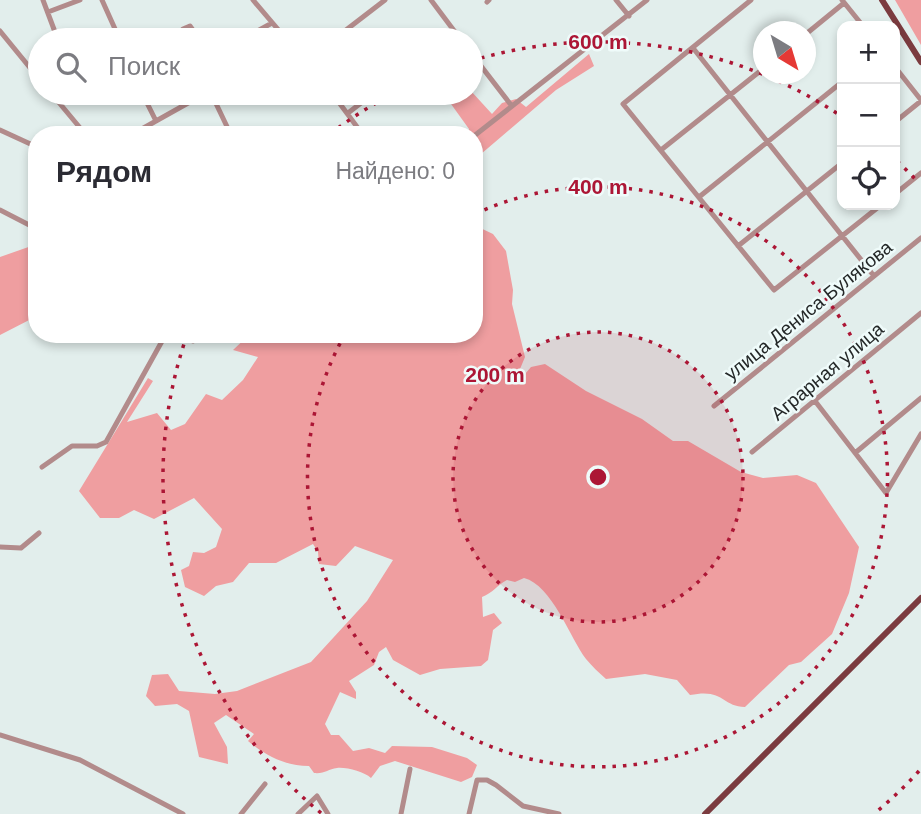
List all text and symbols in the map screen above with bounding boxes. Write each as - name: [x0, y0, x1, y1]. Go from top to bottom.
- north arrow: [753, 21, 816, 84]
- map controls: [837, 21, 900, 210]
- button: +: [837, 21, 900, 84]
- search box: [28, 28, 483, 105]
- text: 600 m: [568, 30, 628, 53]
- icon: search: [52, 48, 90, 86]
- text: Поиск: [108, 51, 180, 81]
- button: −: [837, 84, 900, 147]
- button: locate: [837, 147, 900, 210]
- text: Рядом: [56, 155, 152, 188]
- text: Найдено: 0: [335, 158, 455, 184]
- text: 400 m: [568, 175, 628, 198]
- street label: улица Дениса Булякова: [720, 236, 897, 384]
- street label: Аграрная улица: [767, 318, 888, 424]
- text: 200 m: [465, 363, 525, 386]
- centre of rings: [586, 465, 610, 489]

